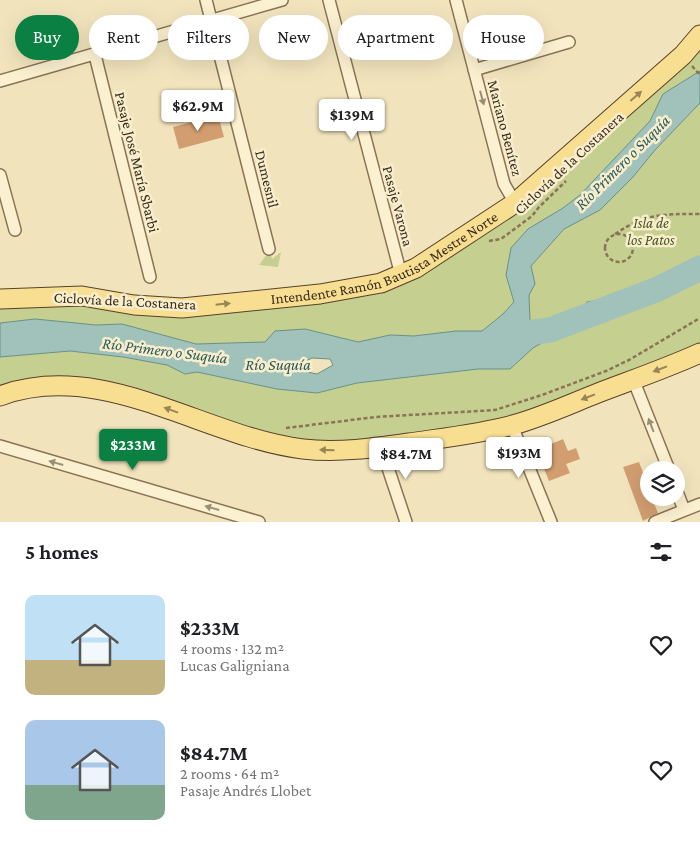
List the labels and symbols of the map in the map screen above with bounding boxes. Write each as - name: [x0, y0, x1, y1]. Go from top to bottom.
- street label: Mariano Benítez: [485, 78, 525, 178]
- street label: Pasaje José María Sbarbi: [111, 90, 162, 234]
- pin: $62.9M: [157, 90, 239, 132]
- one-way arrow: [478, 90, 486, 105]
- one-way arrow: [629, 90, 641, 102]
- pin: $139M: [317, 98, 387, 141]
- street label: Ciclovía de la Costanera: [511, 109, 627, 217]
- water label: Río Primero o Suquía: [572, 111, 674, 214]
- street label: Dumesnil: [252, 149, 282, 209]
- street label: Pasaje Varona: [379, 164, 416, 248]
- street label: Intendente Ramón Bautista Mestre Norte: [270, 208, 501, 307]
- park label: Isla de los Patos: [627, 215, 675, 248]
- street label: Ciclovía de la Costanera: [53, 289, 197, 313]
- one-way arrow: [215, 300, 231, 308]
- water label: Río Primero o Suquía: [101, 334, 229, 368]
- water label: Río Suquía: [245, 356, 311, 374]
- one-way arrow: [652, 365, 667, 373]
- one-way arrow: [580, 393, 595, 401]
- one-way arrow: [163, 406, 178, 413]
- one-way arrow: [647, 417, 655, 432]
- pin: $233M: [98, 428, 168, 471]
- pin: $193M: [484, 436, 554, 479]
- pin: $84.7M: [365, 438, 447, 480]
- one-way arrow: [319, 446, 335, 454]
- one-way arrow: [48, 458, 63, 466]
- one-way arrow: [204, 504, 219, 512]

